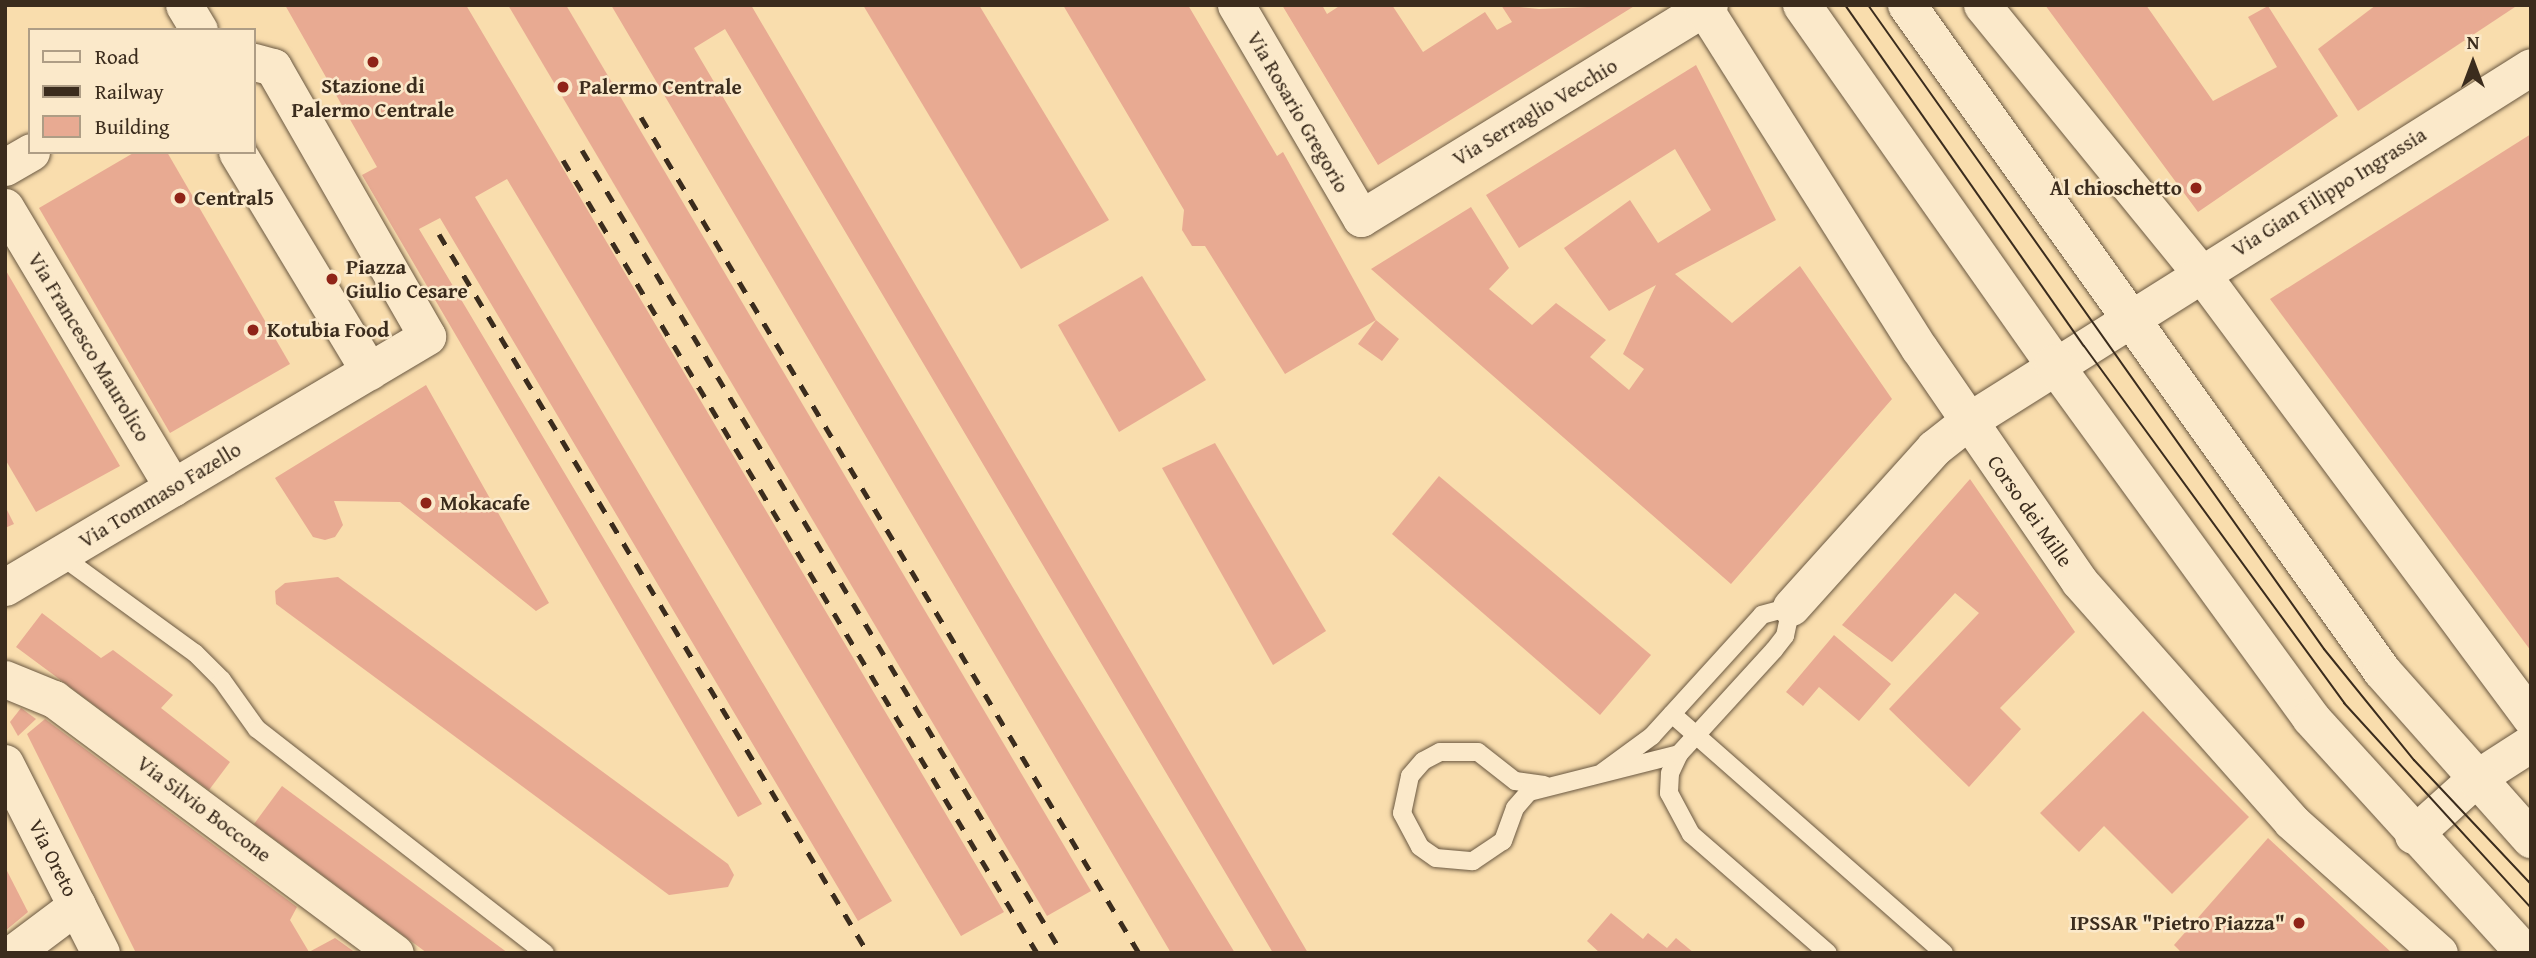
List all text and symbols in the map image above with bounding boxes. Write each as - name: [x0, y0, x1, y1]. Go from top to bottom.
- street label: Via Rosario Gregorio: [1242, 27, 1354, 197]
- legend: [28, 28, 256, 154]
- north arrow: [2438, 28, 2508, 98]
- text: N: [2467, 28, 2479, 56]
- text: Road: [95, 41, 139, 72]
- street label: Via Serraglio Vecchio: [1448, 53, 1622, 171]
- marker: Stazione di Palermo Centrale: [365, 54, 381, 70]
- place label: Stazione di Palermo Centrale: [292, 73, 454, 123]
- place label: Palermo Centrale: [579, 74, 742, 100]
- text: Railway: [95, 76, 164, 107]
- marker: Palermo Centrale: [553, 77, 573, 97]
- text: Building: [95, 111, 169, 142]
- street label: Via Gian Filippo Ingrassia: [2227, 122, 2431, 262]
- place label: Al chioschetto: [2050, 175, 2182, 201]
- marker: Al chioschetto: [2188, 180, 2204, 196]
- place label: Central5: [194, 185, 274, 211]
- marker: Central5: [172, 190, 188, 206]
- street label: Via Francesco Maurolico: [23, 248, 155, 446]
- place label: Piazza Giulio Cesare: [346, 254, 468, 304]
- marker: Piazza Giulio Cesare: [324, 271, 340, 287]
- place label: Kotubia Food: [267, 317, 389, 343]
- marker: Kotubia Food: [245, 322, 261, 338]
- street label: Via Tommaso Fazello: [74, 437, 246, 553]
- street label: Corso dei Mille: [1982, 450, 2078, 572]
- place label: Mokacafe: [440, 490, 530, 516]
- marker: Mokacafe: [418, 495, 434, 511]
- street label: Via Silvio Boccone: [132, 750, 276, 868]
- street label: Via Oreto: [23, 815, 83, 901]
- place label: IPSSAR "Pietro Piazza": [2070, 910, 2285, 936]
- marker: IPSSAR "Pietro Piazza": [2291, 915, 2307, 931]

